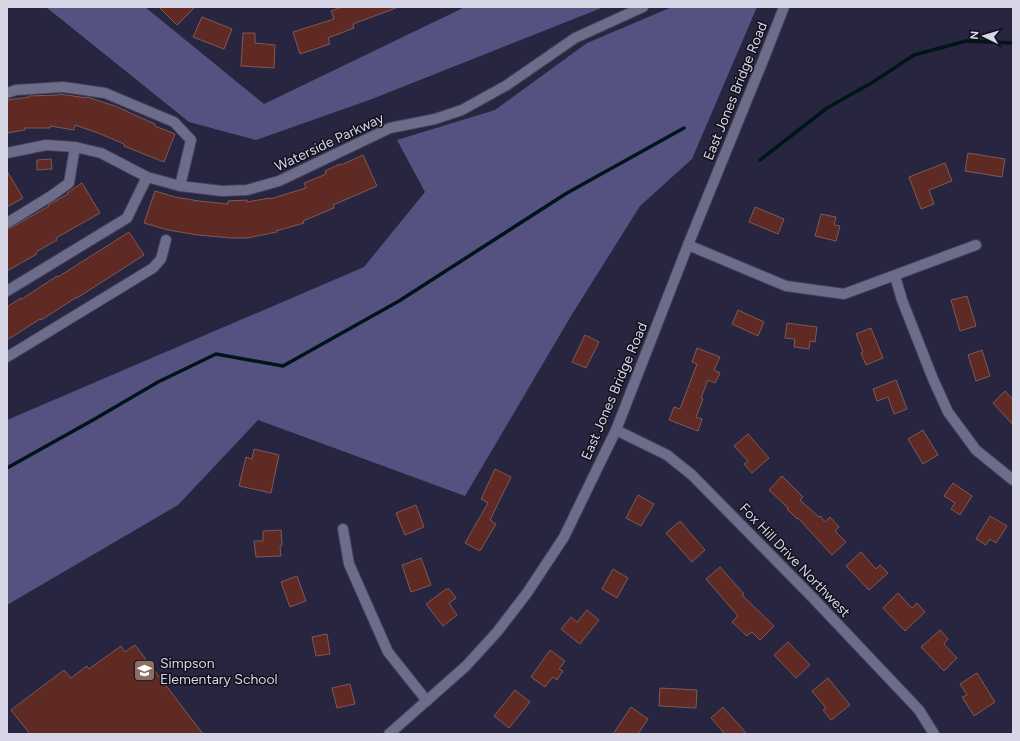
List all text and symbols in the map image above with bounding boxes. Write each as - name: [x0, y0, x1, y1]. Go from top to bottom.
- north arrow: [964, 16, 1004, 56]
- street label: East Jones Bridge Road: [700, 20, 771, 163]
- text: N: [968, 30, 981, 40]
- street label: Waterside Parkway: [272, 109, 387, 175]
- street label: East Jones Bridge Road: [578, 320, 651, 463]
- street label: Fox Hill Drive Northwest: [736, 500, 853, 621]
- place label: Simpson Elementary School: [160, 655, 278, 688]
- school or university icon: Simpson Elementary School: [131, 658, 157, 684]

